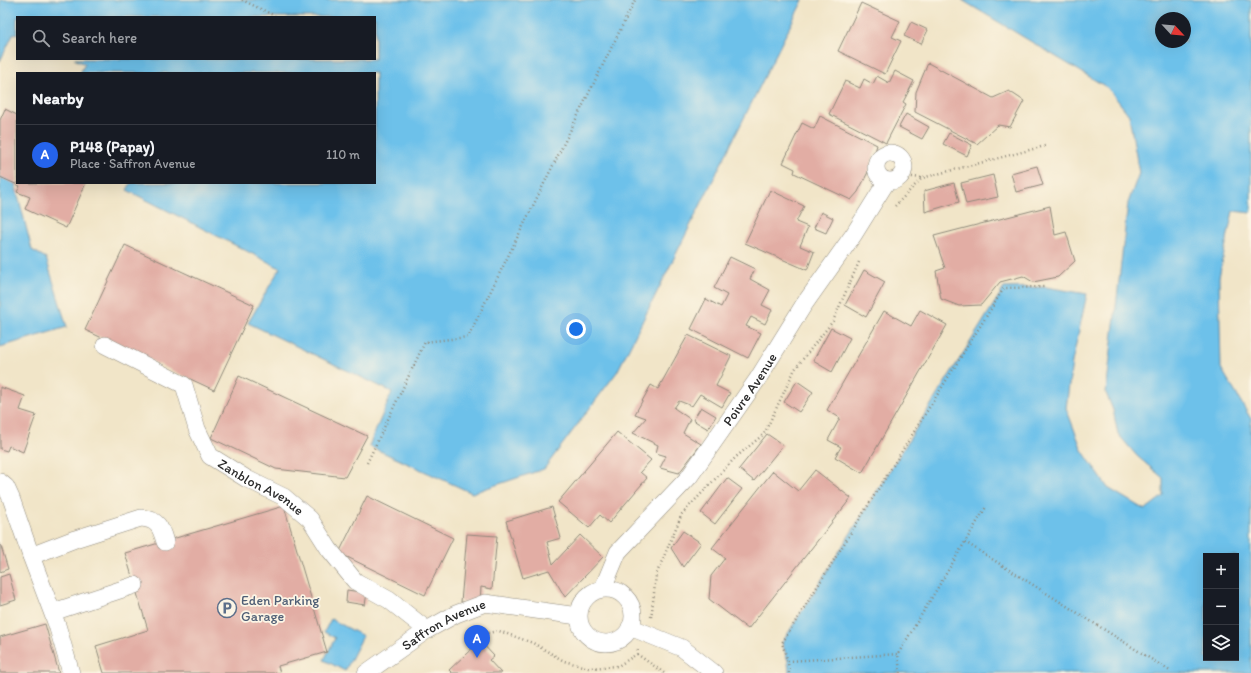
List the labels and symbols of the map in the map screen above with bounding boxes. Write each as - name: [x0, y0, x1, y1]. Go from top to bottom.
- north arrow: [1155, 12, 1191, 48]
- your location: [566, 319, 586, 339]
- street label: Poivre Avenue: [719, 349, 780, 429]
- street label: Zanblon Avenue: [215, 455, 308, 519]
- place label: Eden Parking Garage: [241, 592, 320, 625]
- parking icon: Eden Parking Garage: [216, 597, 238, 619]
- street label: Saffron Avenue: [400, 599, 490, 655]
- pin: A: [464, 625, 490, 658]

